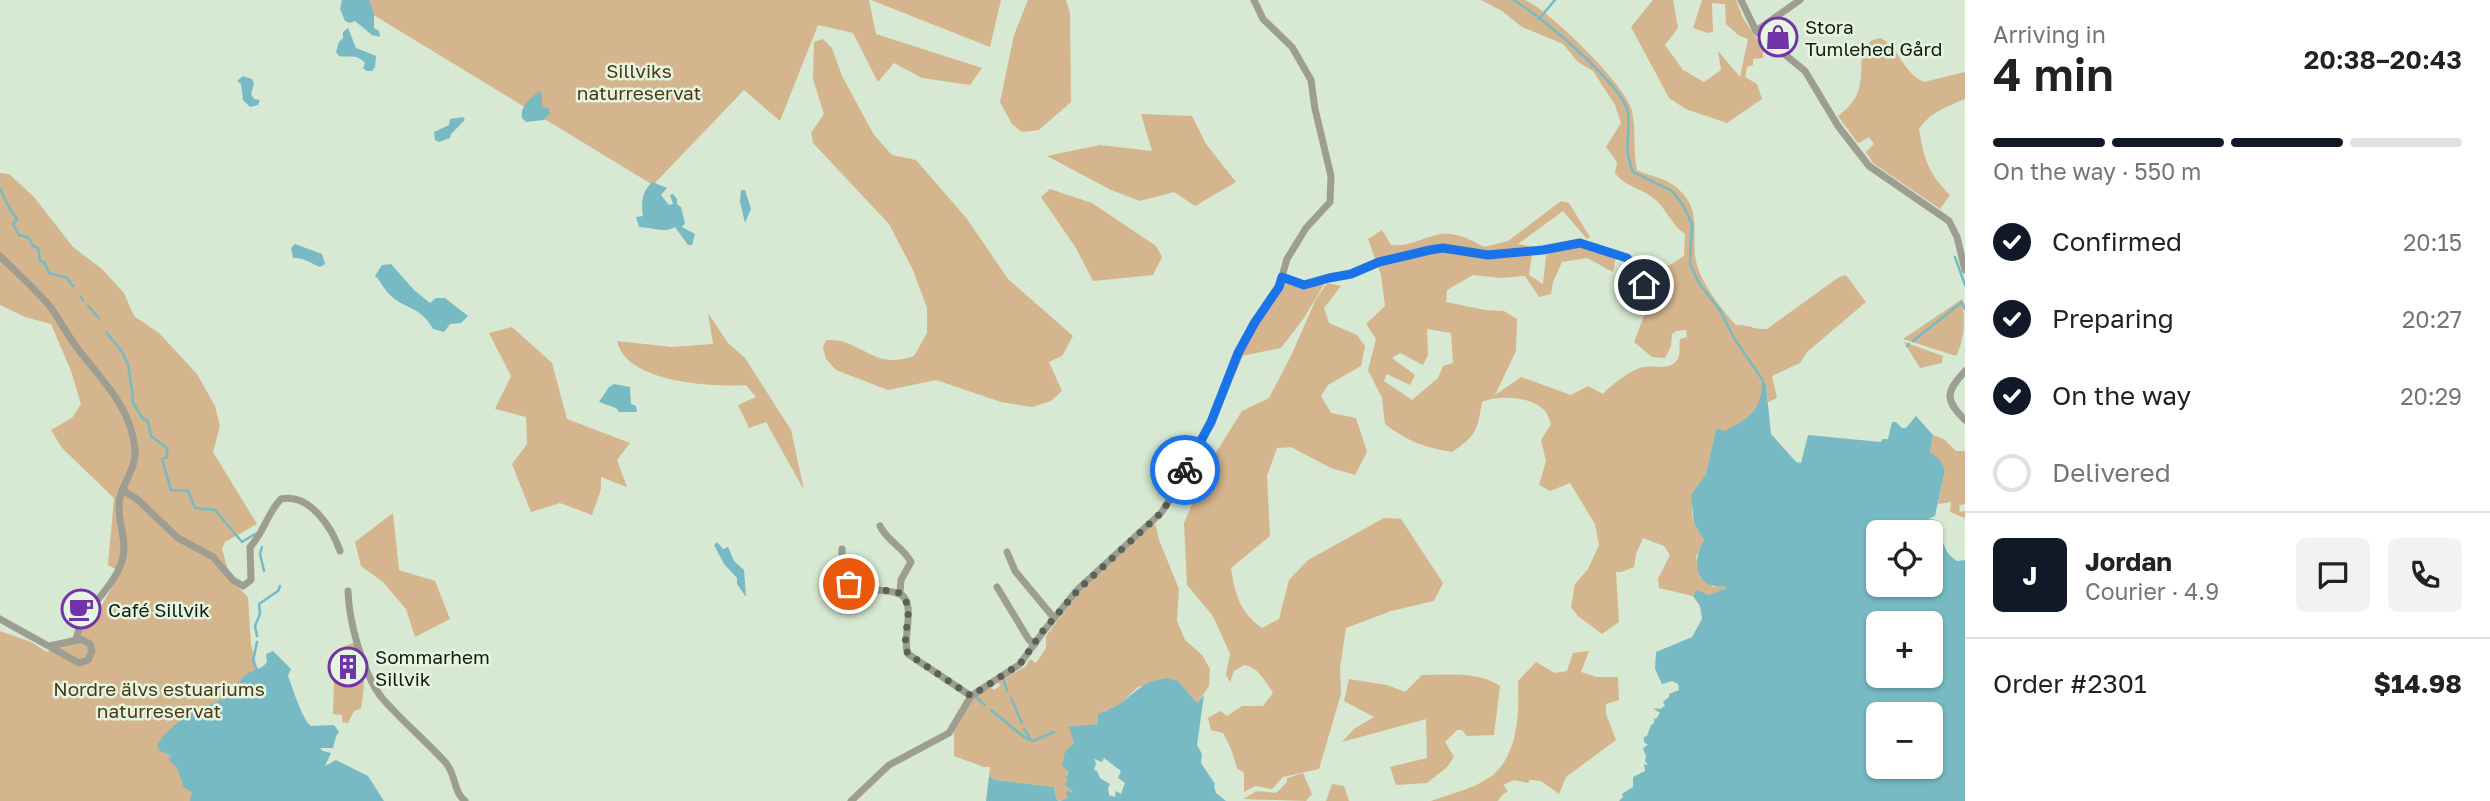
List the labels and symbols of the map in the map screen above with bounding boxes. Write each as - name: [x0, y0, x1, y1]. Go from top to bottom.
- place label: Stora Tumlehed Gård: [1805, 15, 1942, 60]
- shop icon: Stora Tumlehed Gård: [1757, 16, 1799, 58]
- park label: Sillviks naturreservat: [577, 59, 701, 104]
- pin: [1614, 255, 1674, 315]
- courier: [1150, 435, 1220, 505]
- pin: [819, 554, 879, 614]
- cafe icon: Café Sillvik: [60, 588, 102, 630]
- place label: Café Sillvik: [108, 598, 210, 621]
- place label: Sommarhem Sillvik: [375, 645, 490, 690]
- building icon: Sommarhem Sillvik: [327, 646, 369, 688]
- park label: Nordre älvs estuariums naturreservat: [53, 677, 265, 722]

